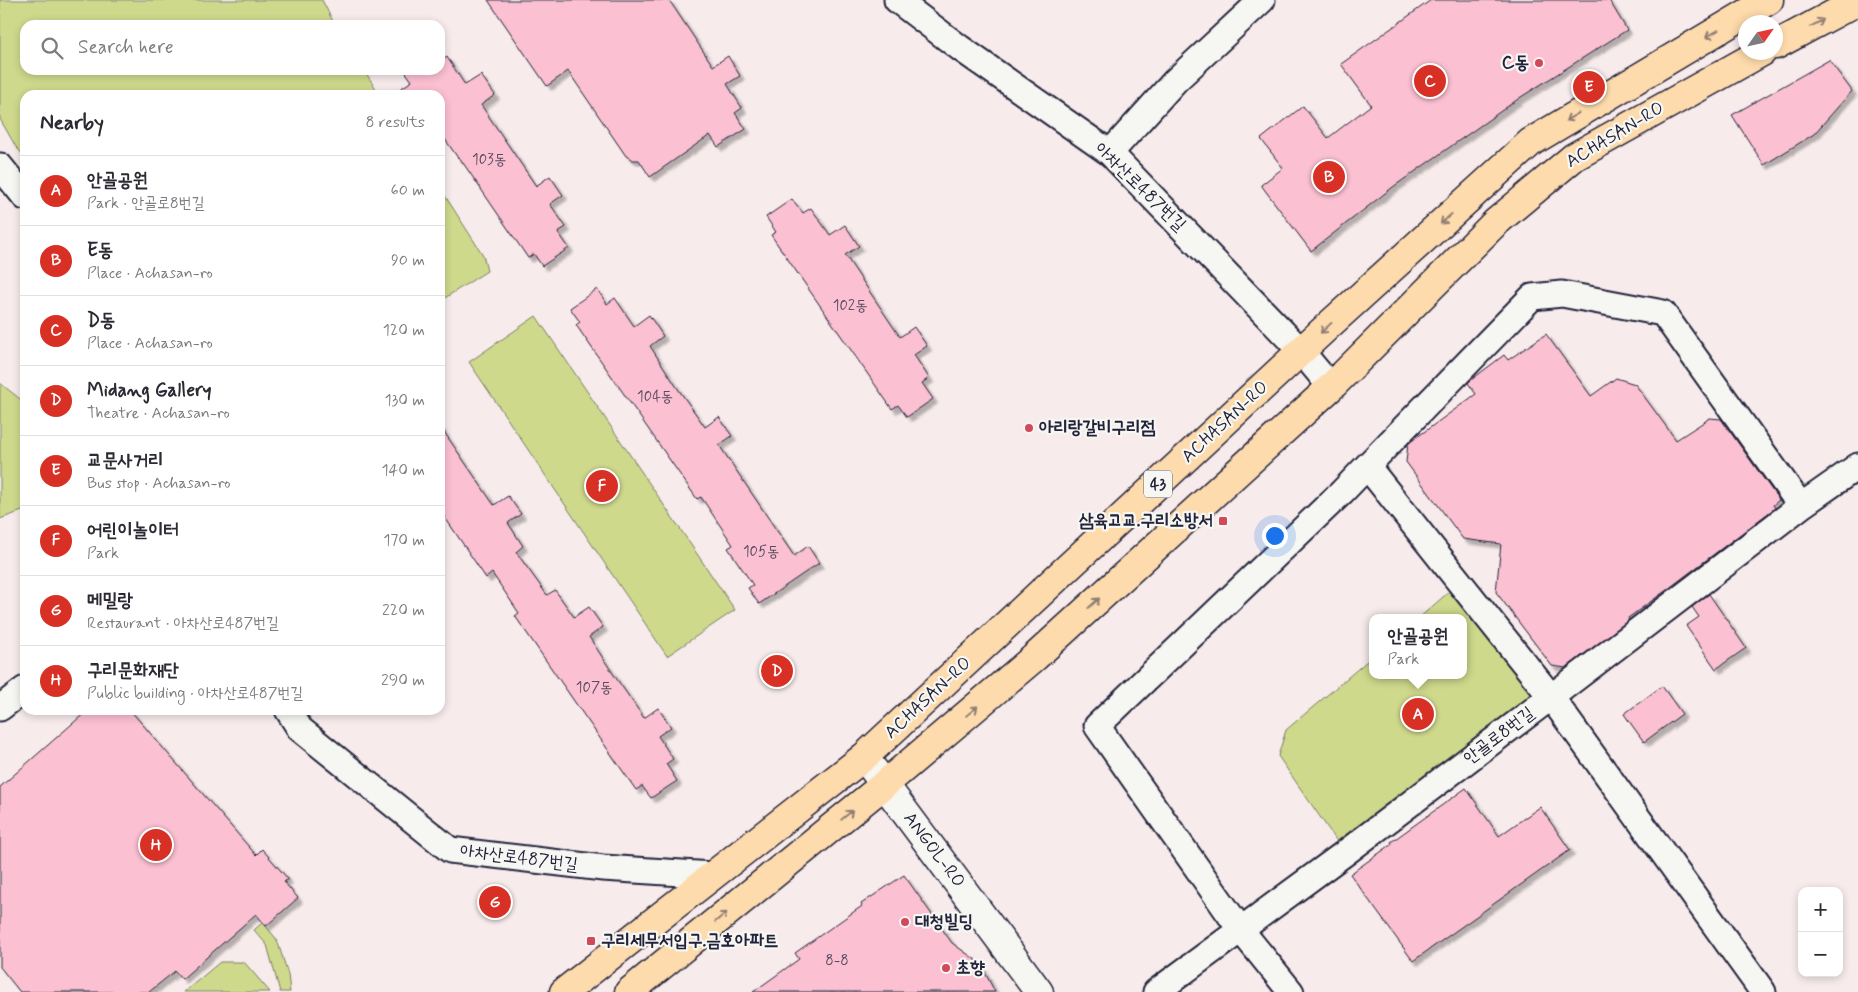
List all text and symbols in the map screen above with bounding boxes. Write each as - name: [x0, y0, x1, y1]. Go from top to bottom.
- north arrow: [1738, 15, 1783, 60]
- one-way arrow: [1809, 18, 1824, 28]
- search box: [20, 20, 445, 75]
- one-way arrow: [1706, 29, 1720, 39]
- icon: search: [38, 34, 66, 62]
- text: Search here: [78, 35, 174, 60]
- place label: C동: [1502, 51, 1529, 75]
- marker: C동: [1533, 57, 1545, 69]
- pin: C: [1414, 62, 1446, 100]
- pin: E: [1573, 68, 1605, 106]
- street label: ACHASAN-RO: [1562, 96, 1668, 174]
- text: Nearby: [40, 109, 104, 137]
- text: 8 results: [365, 112, 425, 133]
- one-way arrow: [1565, 112, 1580, 122]
- street label: 아차산로487번길: [1089, 137, 1191, 237]
- house number: 103동: [472, 150, 506, 170]
- pin: B: [1313, 158, 1345, 196]
- text: 안골공원: [87, 168, 148, 193]
- text: A: [51, 180, 61, 201]
- text: 60 m: [391, 180, 425, 201]
- text: Park · 안골로8번길: [87, 193, 205, 214]
- one-way arrow: [1440, 213, 1453, 224]
- text: E동: [87, 238, 113, 263]
- text: B: [51, 250, 61, 271]
- text: 90 m: [391, 250, 425, 271]
- text: Place · Achasan-ro: [87, 263, 213, 284]
- house number: 102동: [833, 296, 867, 316]
- text: D동: [87, 308, 115, 333]
- text: C: [50, 320, 62, 341]
- text: 120 m: [383, 320, 425, 341]
- one-way arrow: [1320, 322, 1333, 334]
- text: Place · Achasan-ro: [87, 333, 213, 354]
- street label: ACHASAN-RO: [1176, 376, 1274, 468]
- text: Midang Gallery: [87, 378, 212, 403]
- house number: 104동: [637, 387, 673, 407]
- text: D: [50, 390, 62, 411]
- text: 130 m: [384, 390, 425, 411]
- text: Theatre · Achasan-ro: [87, 403, 230, 424]
- place label: 아리랑갈비구리점: [1039, 416, 1155, 440]
- marker: 아리랑갈비구리점: [1023, 422, 1035, 434]
- text: 교문사거리: [87, 448, 163, 473]
- text: E: [51, 460, 61, 481]
- text: 140 m: [381, 460, 425, 481]
- pin: F: [586, 467, 618, 505]
- road number: 43: [1144, 470, 1172, 498]
- text: Bus stop · Achasan-ro: [87, 473, 231, 494]
- place label: 삼육고교.구리소방서: [1079, 509, 1213, 533]
- marker: 삼육고교.구리소방서: [1217, 515, 1229, 527]
- text: 어린이놀이터: [87, 518, 179, 543]
- your location: [1262, 523, 1288, 549]
- text: F: [52, 530, 60, 551]
- text: 170 m: [383, 530, 425, 551]
- house number: 105동: [743, 542, 779, 562]
- text: Park: [87, 543, 119, 564]
- text: 메밀랑: [87, 588, 133, 613]
- one-way arrow: [1087, 597, 1100, 609]
- text: G: [51, 600, 61, 621]
- text: 220 m: [382, 600, 425, 621]
- text: Restaurant · 아차산로487번길: [87, 613, 279, 634]
- popup: [1369, 614, 1467, 679]
- text: 안골공원: [1387, 624, 1449, 649]
- text: Park: [1387, 649, 1419, 670]
- pin: D: [761, 652, 793, 690]
- street label: ACHASAN-RO: [879, 652, 977, 744]
- text: 구리문화재단: [87, 658, 179, 683]
- text: H: [51, 670, 61, 691]
- text: 290 m: [381, 670, 425, 691]
- house number: 107동: [576, 678, 612, 698]
- text: Public building · 아차산로487번길: [87, 683, 303, 704]
- pin: A: [1402, 695, 1434, 733]
- street label: 안골로8번길: [1459, 701, 1540, 770]
- one-way arrow: [965, 705, 978, 716]
- street label: ANGOL-RO: [898, 807, 970, 893]
- one-way arrow: [840, 809, 853, 820]
- pin: H: [140, 826, 172, 864]
- street label: 아차산로487번길: [459, 839, 580, 877]
- pin: G: [479, 883, 511, 921]
- map controls: [1798, 887, 1843, 977]
- button: +: [1798, 887, 1843, 932]
- place label: 대청빌딩: [915, 910, 973, 934]
- one-way arrow: [714, 912, 727, 923]
- marker: 대청빌딩: [899, 916, 911, 928]
- place label: 구리세무서입구.금호아파트: [601, 929, 779, 953]
- button: −: [1798, 932, 1843, 977]
- marker: 구리세무서입구.금호아파트: [585, 935, 597, 947]
- house number: 8-8: [825, 951, 849, 971]
- place label: 초향: [956, 956, 985, 980]
- marker: 초향: [940, 962, 952, 974]

